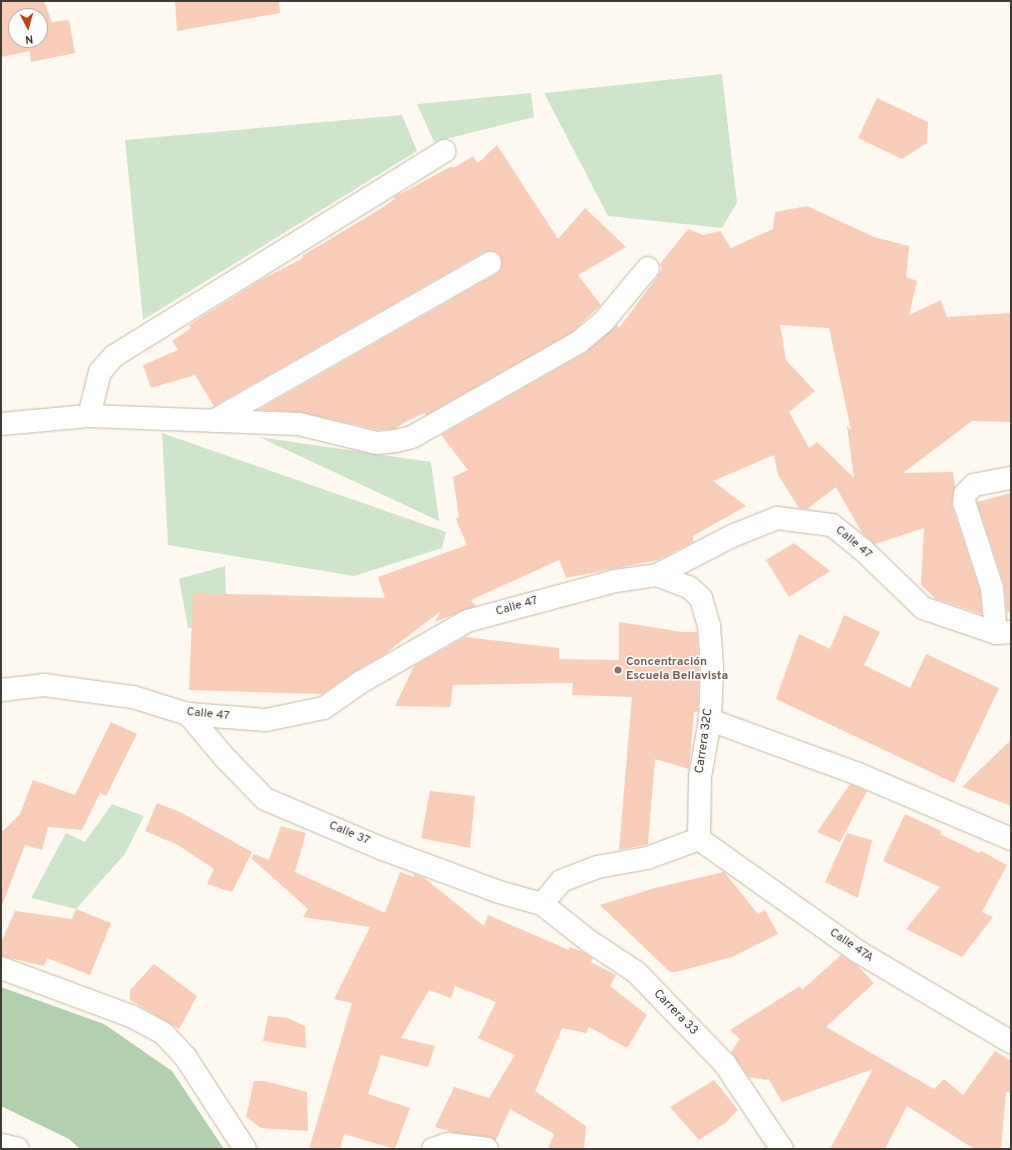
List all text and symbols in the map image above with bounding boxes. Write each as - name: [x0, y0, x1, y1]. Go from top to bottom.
- north arrow: [8, 8, 48, 48]
- text: N: [24, 32, 34, 46]
- street label: Calle 47: [832, 524, 874, 562]
- street label: Calle 47: [494, 594, 540, 620]
- place label: Concentración Escuela Bellavista: [626, 656, 728, 684]
- marker: Concentración Escuela Bellavista: [613, 665, 623, 675]
- street label: Calle 47: [186, 706, 230, 724]
- street label: Carrera 32C: [693, 708, 717, 774]
- street label: Calle 37: [326, 819, 372, 849]
- street label: Calle 47A: [826, 926, 876, 966]
- street label: Carrera 33: [650, 987, 700, 1039]

